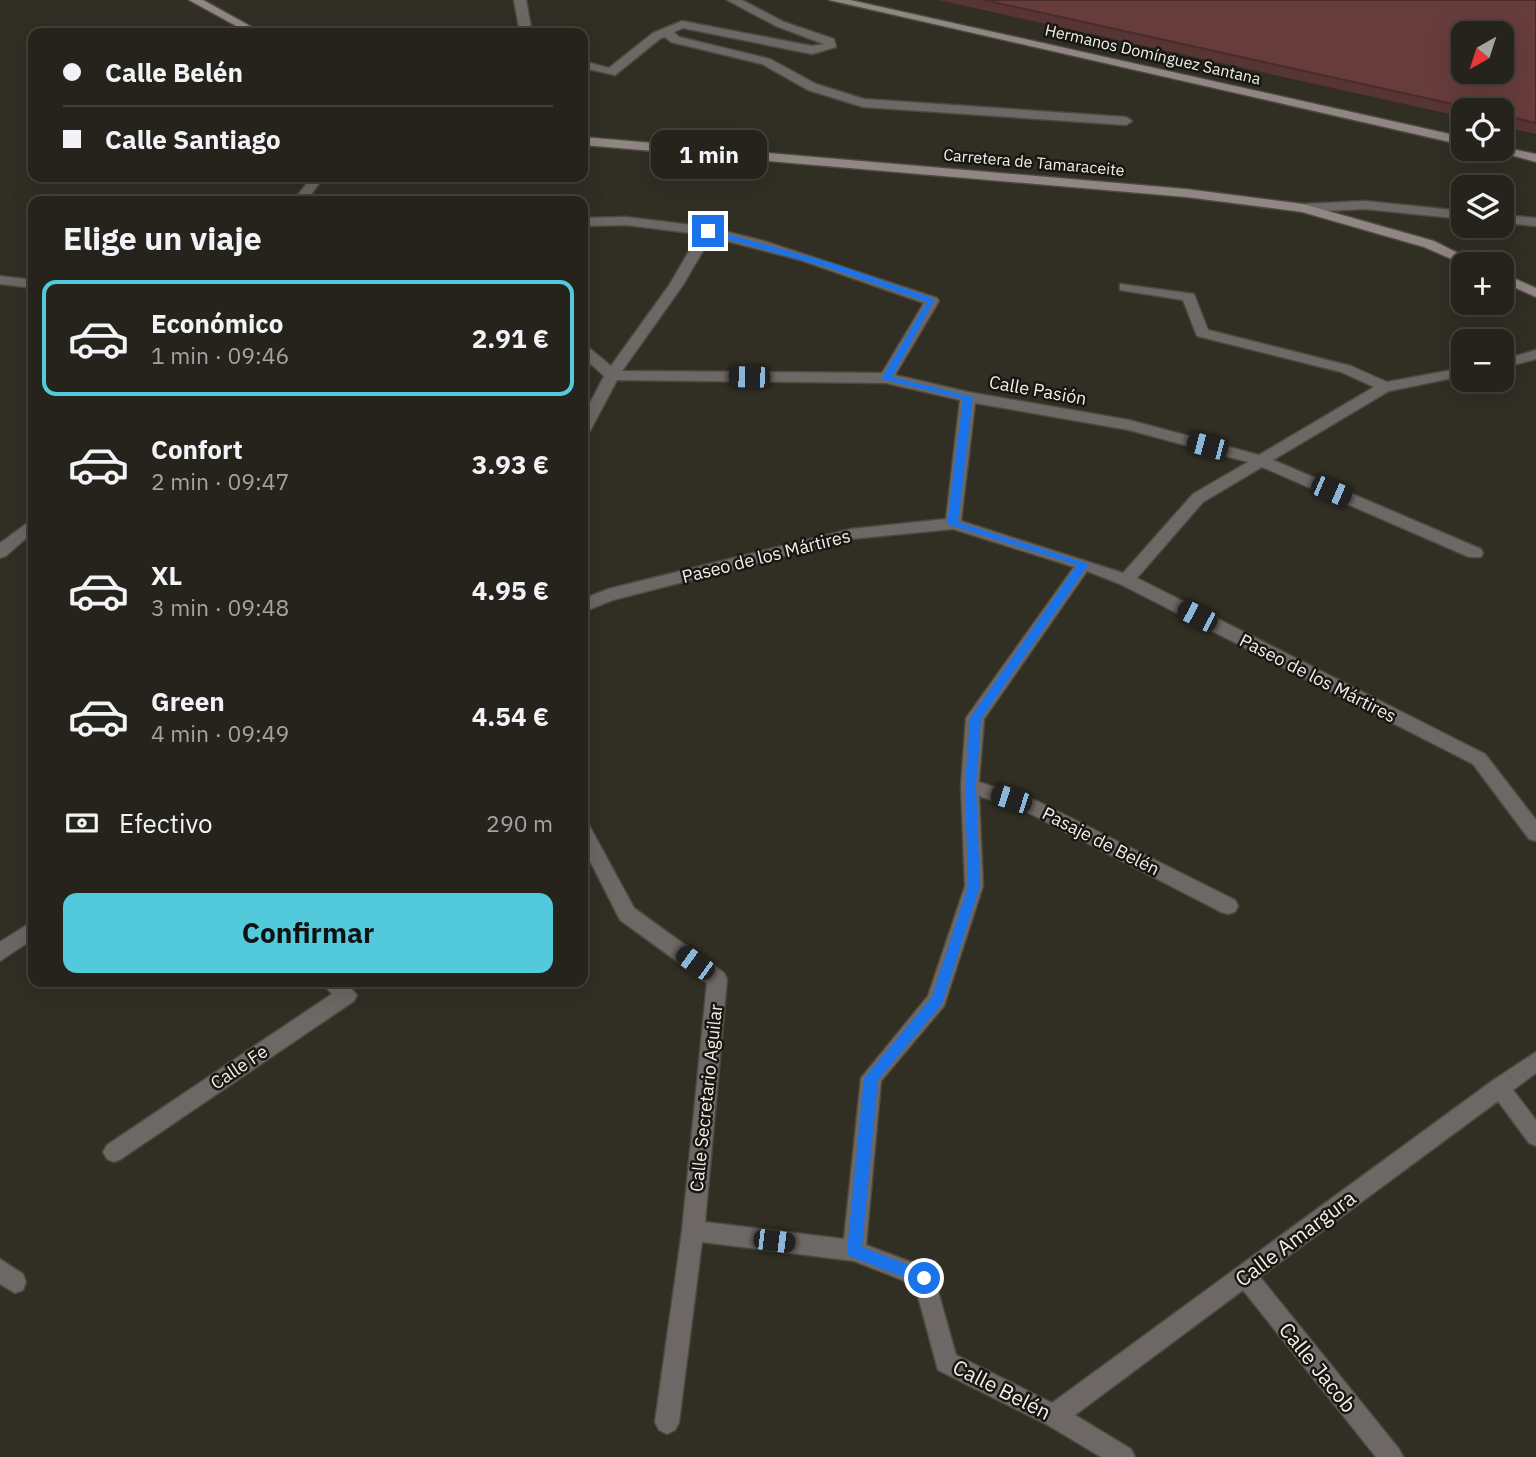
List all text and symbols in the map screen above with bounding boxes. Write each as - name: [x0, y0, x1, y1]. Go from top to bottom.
- street label: Hermanos Domínguez Santana: [1043, 19, 1263, 89]
- north arrow: [1451, 21, 1514, 84]
- map controls: [1451, 21, 1514, 392]
- text: Calle Belén: [105, 55, 243, 89]
- button: locate: [1451, 98, 1514, 161]
- text: Calle Santiago: [105, 122, 281, 156]
- callout: 1 min: [650, 130, 766, 178]
- text: 1 min: [679, 139, 739, 169]
- street label: Carretera de Tamaraceite: [943, 144, 1126, 180]
- button: layers: [1451, 175, 1514, 238]
- route end: [692, 215, 724, 247]
- text: Elige un viaje: [63, 217, 262, 259]
- button: +: [1451, 252, 1514, 315]
- text: Económico: [151, 306, 283, 340]
- icon: car: [67, 307, 130, 370]
- text: 2.91 €: [472, 321, 549, 355]
- button: −: [1451, 329, 1514, 392]
- text: 1 min · 09:46: [151, 340, 289, 370]
- car: [728, 366, 771, 388]
- street label: Calle Pasión: [987, 370, 1089, 410]
- car: [1184, 430, 1231, 462]
- text: Confort: [151, 432, 243, 466]
- icon: car: [67, 433, 130, 496]
- text: 3.93 €: [472, 447, 549, 481]
- text: 2 min · 09:47: [151, 466, 289, 496]
- car: [1308, 473, 1355, 509]
- street label: Paseo de los Mártires: [679, 524, 853, 588]
- text: XL: [151, 558, 182, 592]
- icon: car: [67, 559, 130, 622]
- text: 4.95 €: [472, 573, 549, 607]
- text: 3 min · 09:48: [151, 592, 289, 622]
- car: [1174, 597, 1221, 635]
- street label: Paseo de los Mártires: [1236, 629, 1400, 727]
- text: Green: [151, 684, 225, 718]
- icon: car: [67, 685, 130, 748]
- text: 4.54 €: [472, 699, 549, 733]
- text: 4 min · 09:49: [151, 718, 289, 748]
- car: [988, 783, 1035, 815]
- street label: Pasaje de Belén: [1039, 802, 1163, 880]
- icon: cash: [63, 804, 101, 842]
- text: Efectivo: [119, 806, 213, 840]
- text: 290 m: [486, 808, 553, 838]
- button: Confirmar: [63, 893, 553, 973]
- car: [672, 942, 719, 984]
- street label: Calle Secretario Aguilar: [685, 1003, 727, 1193]
- street label: Calle Fe: [206, 1039, 272, 1094]
- street label: Calle Amargura: [1229, 1183, 1361, 1293]
- car: [752, 1228, 797, 1254]
- route start: [908, 1262, 940, 1294]
- street label: Calle Jacob: [1273, 1316, 1363, 1418]
- street label: Calle Belén: [948, 1352, 1056, 1426]

